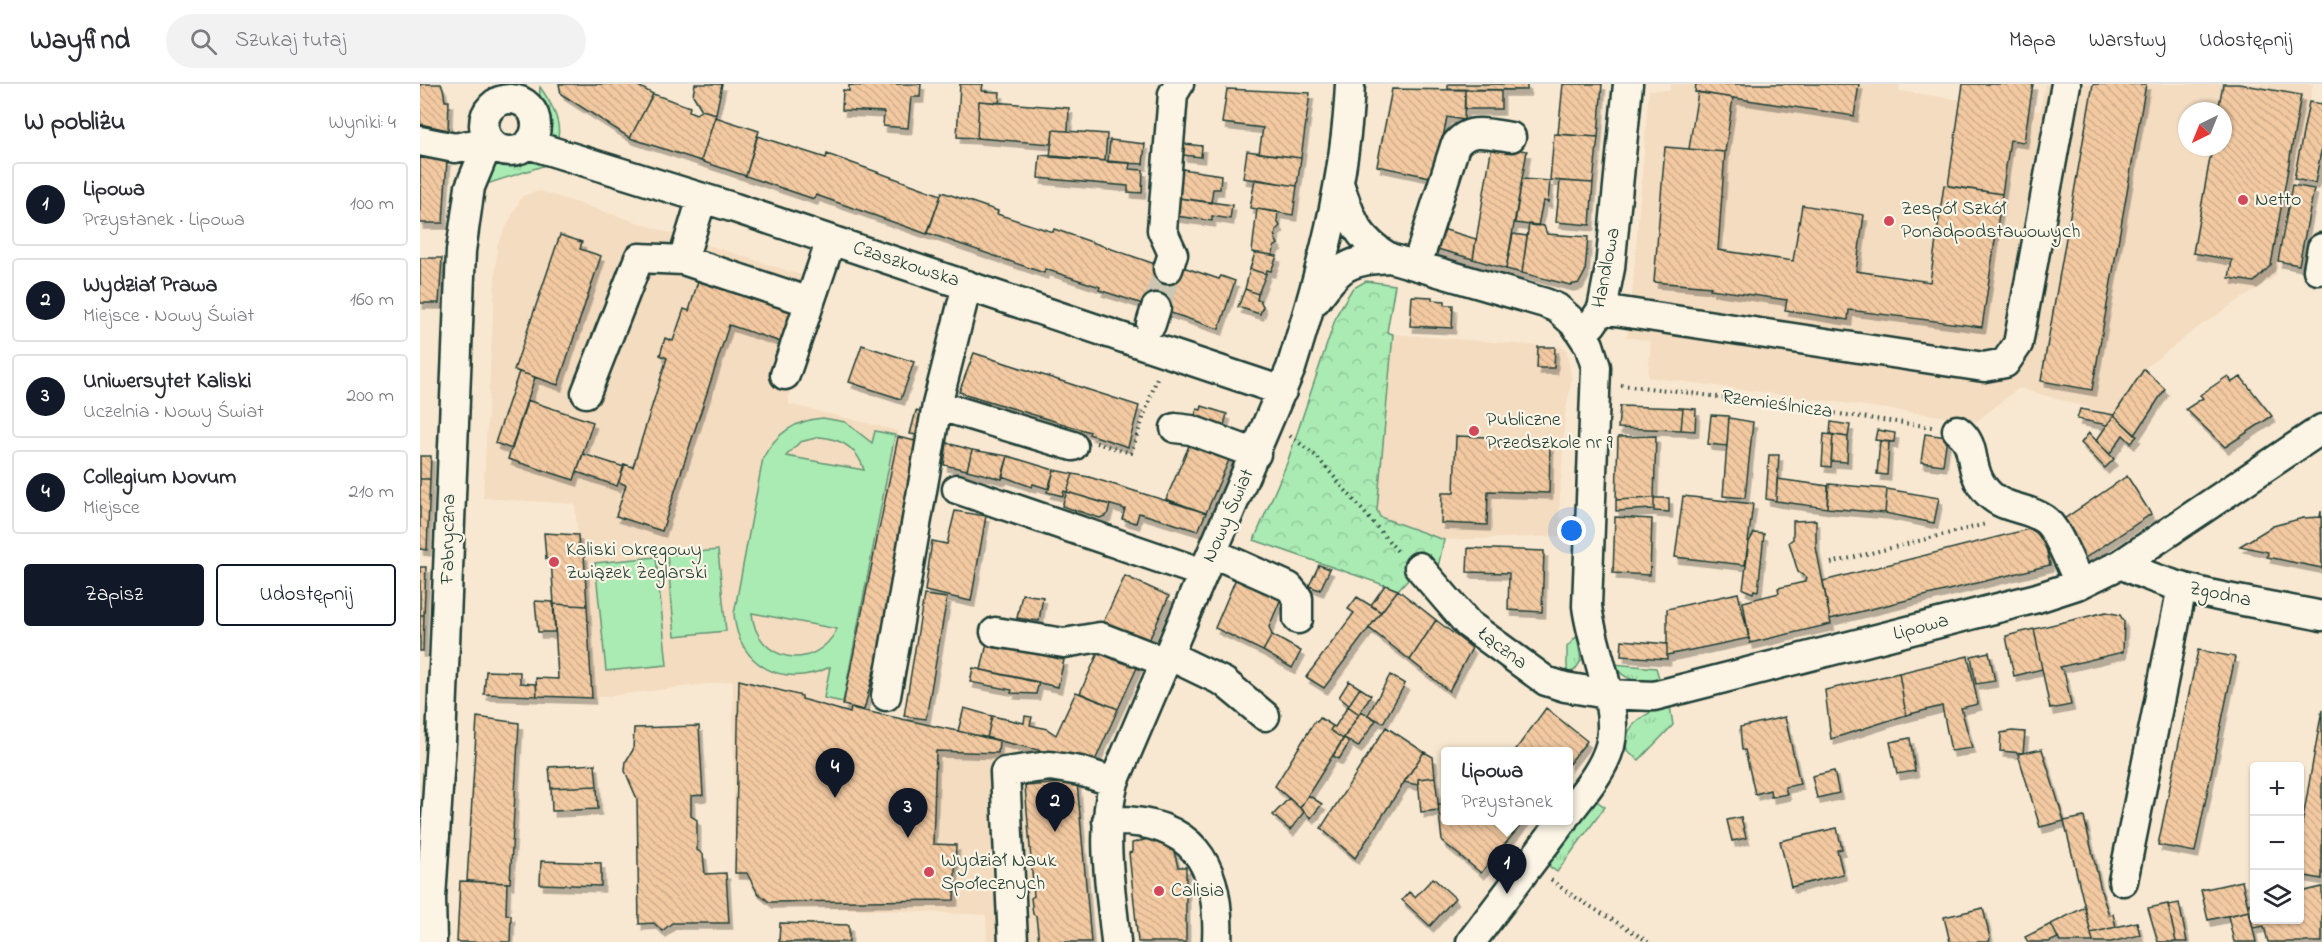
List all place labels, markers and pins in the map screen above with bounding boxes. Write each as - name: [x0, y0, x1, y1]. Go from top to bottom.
- place label: Netto: [2255, 186, 2301, 215]
- marker: Netto: [2236, 193, 2250, 207]
- place label: Zespół Szkół Ponadpodstawowych: [1901, 195, 2080, 247]
- marker: Zespół Szkół Ponadpodstawowych: [1882, 214, 1896, 228]
- place label: Publiczne Przedszkole nr 9: [1486, 406, 1613, 458]
- marker: Publiczne Przedszkole nr 9: [1467, 424, 1481, 438]
- place label: Kaliski Okręgowy Związek Żeglarski: [566, 536, 707, 589]
- marker: Kaliski Okręgowy Związek Żeglarski: [547, 555, 561, 569]
- pin: 4: [816, 748, 854, 798]
- pin: 2: [1036, 782, 1074, 832]
- pin: 3: [888, 788, 928, 838]
- pin: 1: [1488, 844, 1526, 894]
- place label: Wydział Nauk Społecznych: [941, 847, 1056, 899]
- marker: Wydział Nauk Społecznych: [922, 865, 936, 879]
- place label: Calisia: [1171, 877, 1224, 906]
- marker: Calisia: [1152, 884, 1166, 898]

